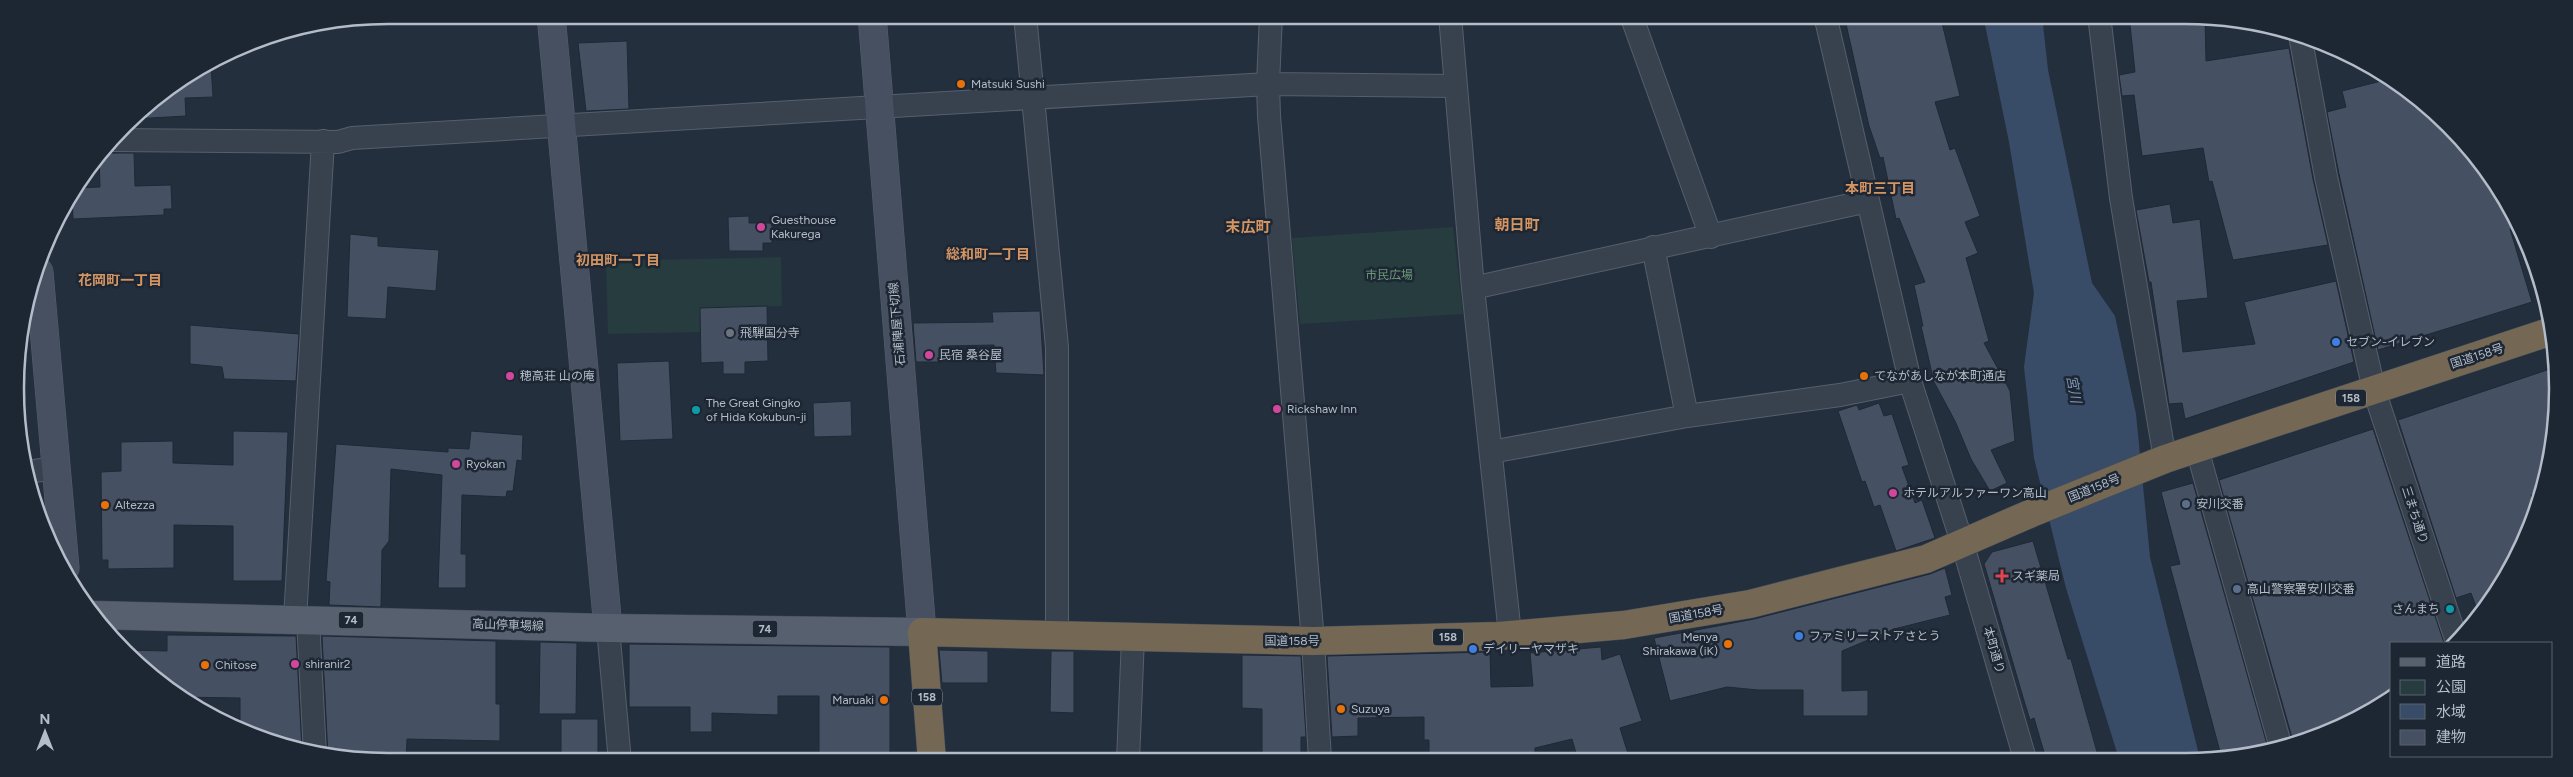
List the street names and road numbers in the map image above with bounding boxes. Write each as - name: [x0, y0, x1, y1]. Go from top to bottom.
- street label: 石浦陣屋下切線: [886, 282, 908, 366]
- street label: 国道158号: [2449, 341, 2505, 371]
- road number: 158: [2336, 389, 2366, 406]
- street label: 国道158号: [2066, 471, 2122, 505]
- street label: 三まち通り: [2399, 484, 2431, 546]
- street label: 国道158号: [1668, 602, 1724, 626]
- road number: 74: [338, 612, 364, 628]
- street label: 高山停車場線: [472, 617, 544, 633]
- road number: 74: [752, 620, 778, 638]
- street label: 本町通り: [1981, 625, 2007, 675]
- road number: 158: [1433, 628, 1463, 646]
- street label: 国道158号: [1264, 634, 1320, 648]
- road number: 158: [912, 689, 942, 706]

